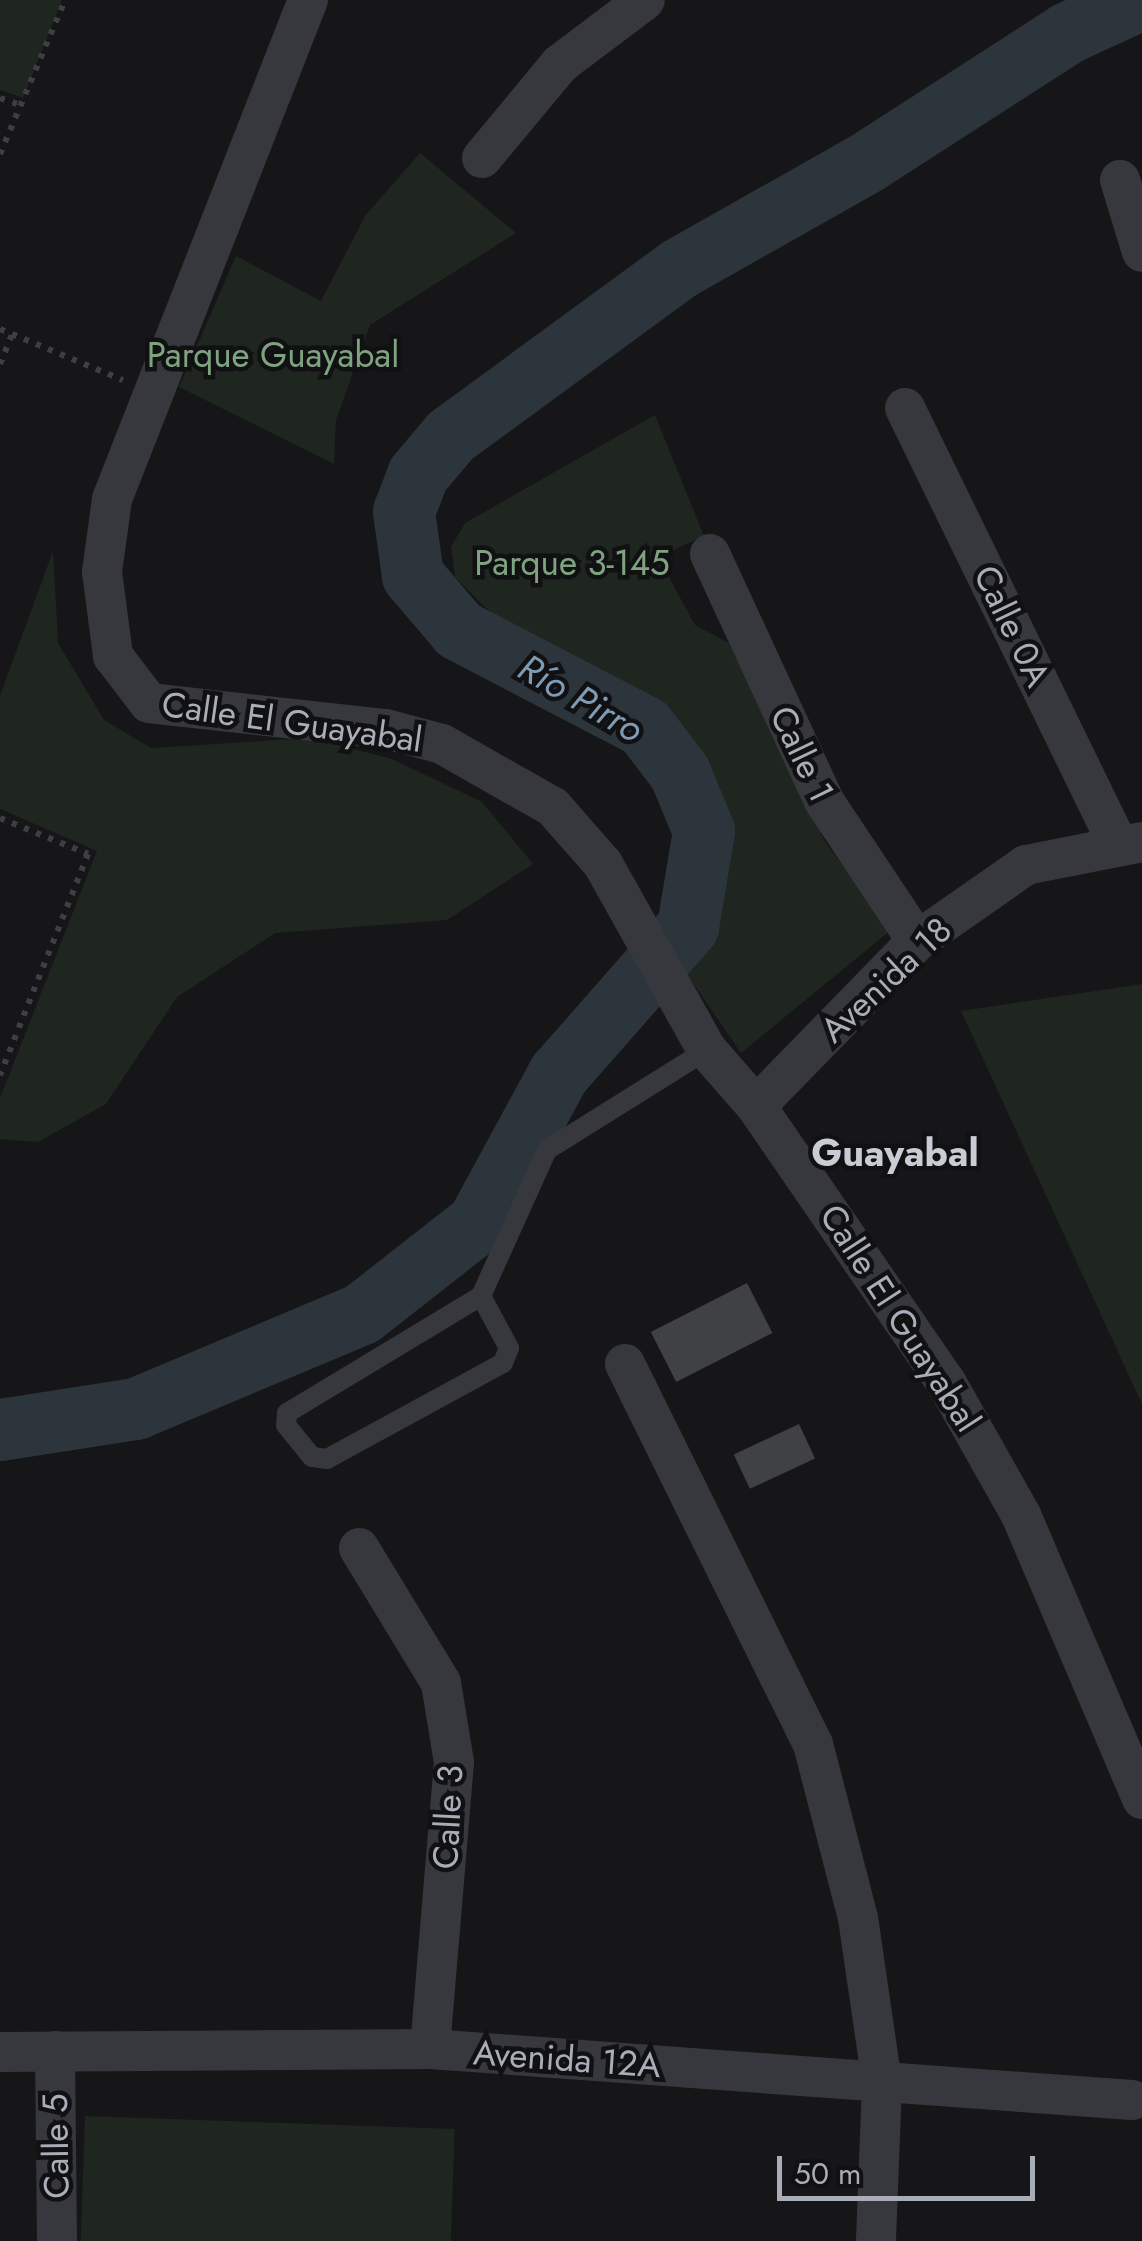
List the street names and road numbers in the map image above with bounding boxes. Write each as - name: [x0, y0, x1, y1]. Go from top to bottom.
- street label: Calle 0A: [965, 559, 1059, 693]
- street label: Calle El Guayabal: [159, 683, 425, 761]
- street label: Calle 1: [761, 699, 843, 809]
- street label: Avenida 18: [812, 909, 960, 1051]
- street label: Calle El Guayabal: [811, 1197, 989, 1439]
- street label: Calle 3: [424, 1764, 472, 1870]
- street label: Avenida 12A: [472, 2032, 662, 2086]
- street label: Calle 5: [34, 2093, 78, 2199]

